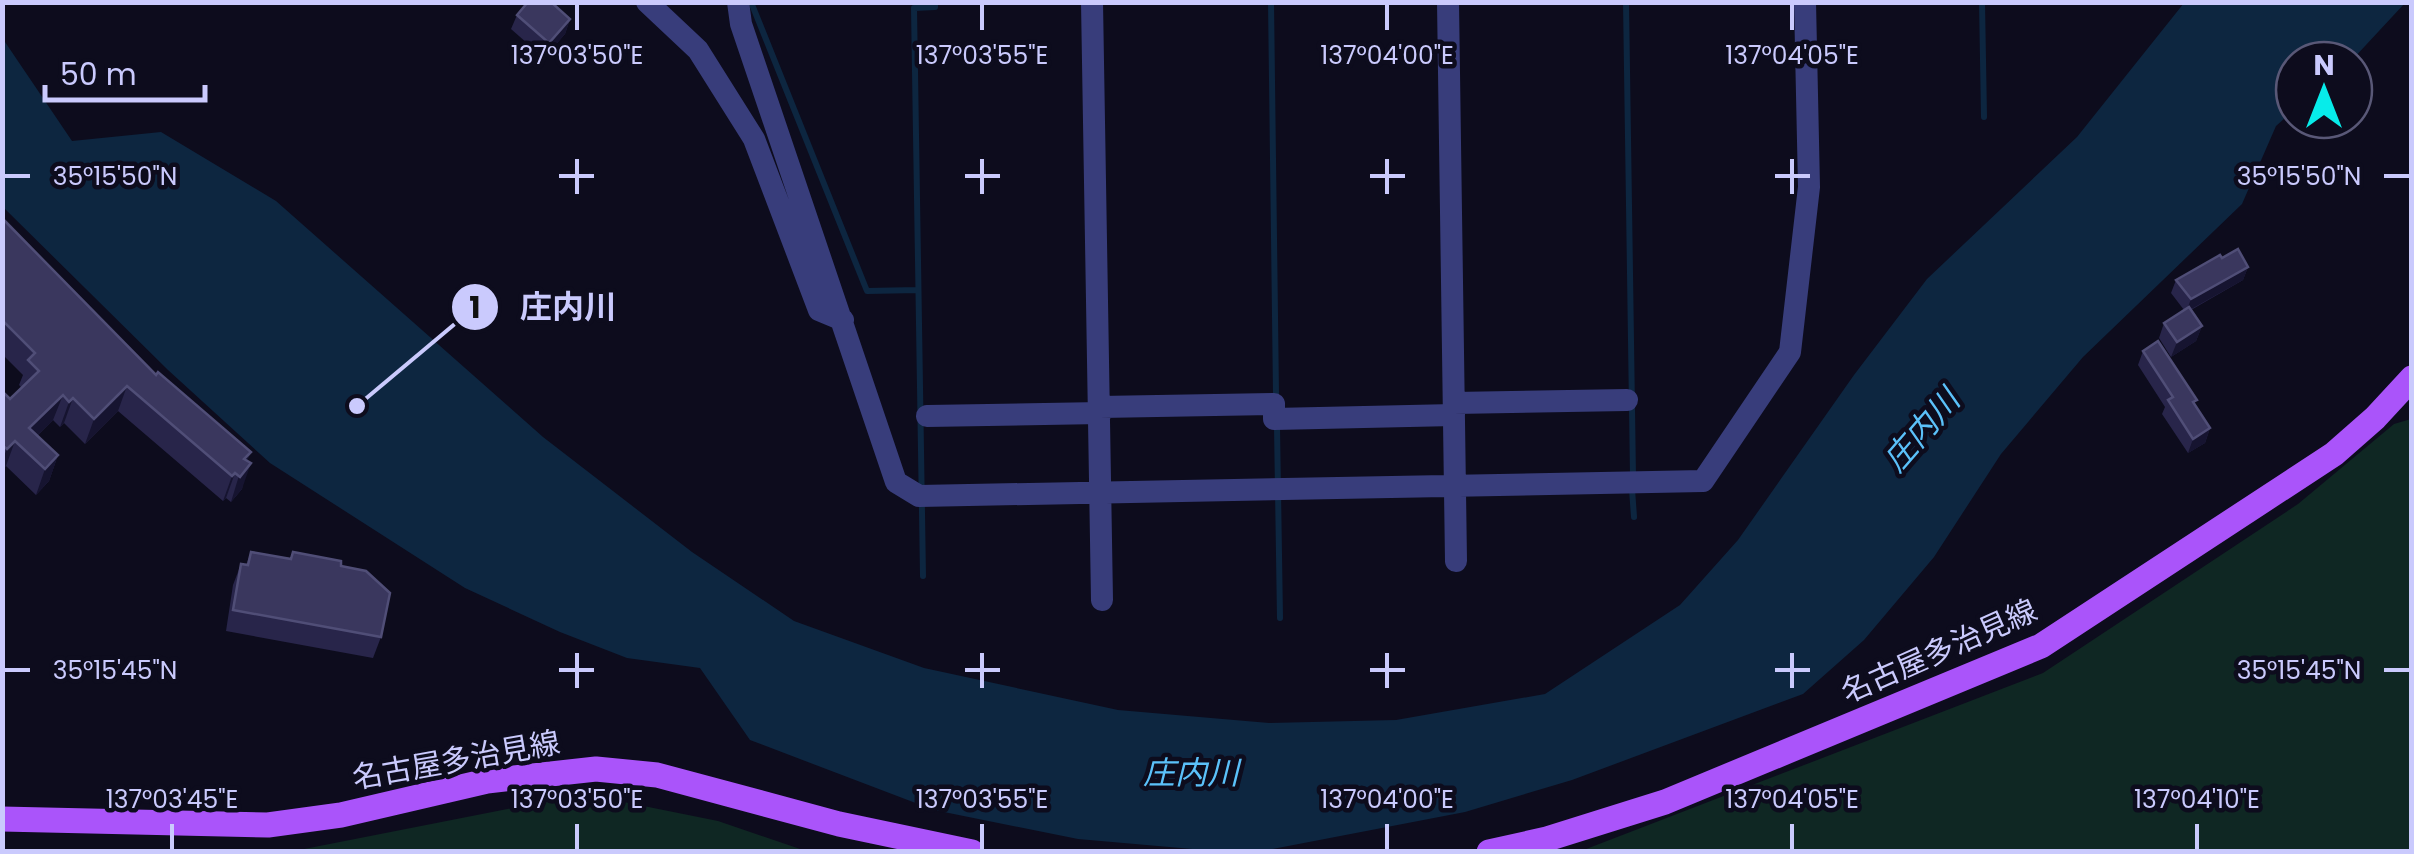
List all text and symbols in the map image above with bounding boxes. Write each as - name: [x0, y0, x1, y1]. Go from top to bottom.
- text: 137°03'50"E: [511, 38, 643, 73]
- text: 137°03'55"E: [916, 38, 1048, 73]
- text: 137°04'00"E: [1320, 38, 1454, 73]
- text: 137°04'05"E: [1725, 38, 1859, 73]
- scale bar: [45, 40, 205, 102]
- north arrow: [2274, 40, 2374, 140]
- text: N: [2313, 46, 2335, 85]
- text: 50 m: [60, 53, 137, 96]
- text: 35°15'50"N: [53, 159, 177, 194]
- text: 35°15'50"N: [2237, 159, 2361, 194]
- callout: 庄内川: [450, 276, 636, 338]
- text: 庄内川: [520, 284, 616, 329]
- text: 1: [469, 286, 481, 329]
- water label: 庄内川: [1873, 377, 1971, 481]
- street label: 名古屋多治見線: [1834, 589, 2044, 713]
- text: 35°15'45"N: [53, 653, 177, 688]
- text: 35°15'45"N: [2237, 653, 2361, 688]
- street label: 名古屋多治見線: [349, 721, 563, 799]
- water label: 庄内川: [1143, 750, 1242, 795]
- text: 137°03'45"E: [106, 782, 238, 817]
- text: 137°03'50"E: [511, 782, 643, 817]
- text: 137°03'55"E: [916, 782, 1048, 817]
- text: 137°04'00"E: [1320, 782, 1454, 817]
- text: 137°04'05"E: [1725, 782, 1859, 817]
- text: 137°04'10"E: [2134, 782, 2260, 817]

